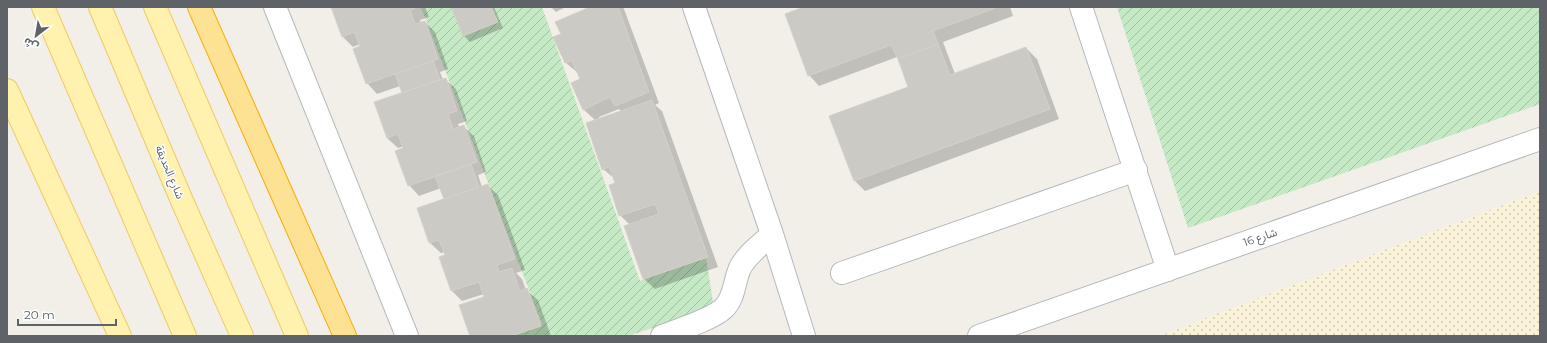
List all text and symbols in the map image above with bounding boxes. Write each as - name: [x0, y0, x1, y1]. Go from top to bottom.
- north arrow: [16, 16, 56, 56]
- text: ش: [21, 35, 41, 54]
- street label: شارع الحديقة: [152, 143, 188, 202]
- street label: شارع 16: [1241, 225, 1279, 250]
- scale bar: [18, 301, 116, 327]
- text: 20 m: [24, 307, 55, 322]

